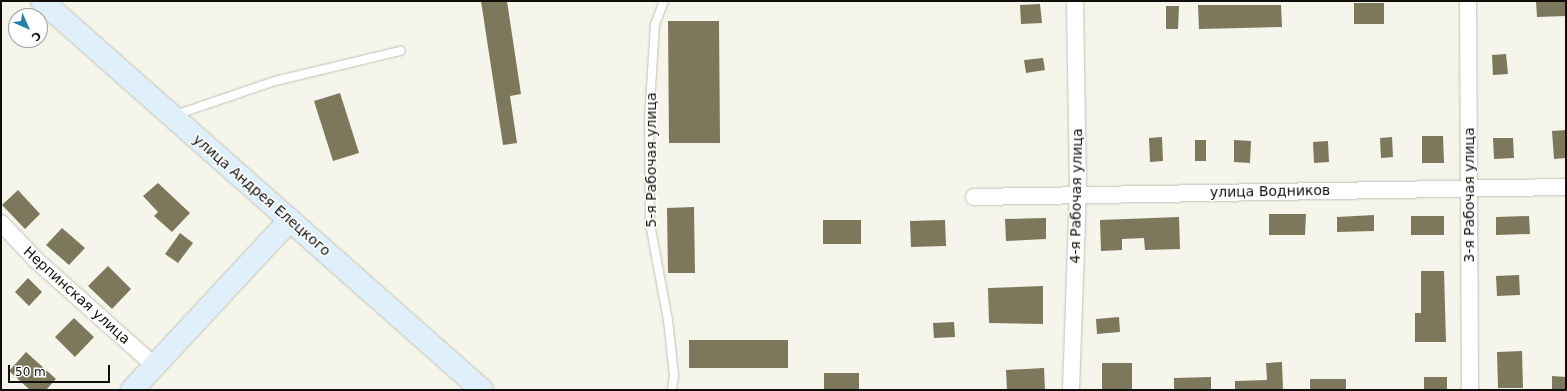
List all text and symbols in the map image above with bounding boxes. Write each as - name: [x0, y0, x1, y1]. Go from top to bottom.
- north arrow: [8, 8, 48, 48]
- text: С: [29, 29, 44, 44]
- street label: 5-я Рабочая улица: [643, 92, 659, 228]
- street label: 3-я Рабочая улица: [1461, 127, 1477, 263]
- street label: 4-я Рабочая улица: [1066, 128, 1086, 264]
- street label: улица Андрея Елецкого: [190, 131, 334, 259]
- street label: улица Водников: [1210, 182, 1330, 200]
- street label: Нерпинская улица: [20, 243, 134, 347]
- scale bar: [10, 357, 112, 383]
- text: 50 m: [15, 365, 46, 379]

